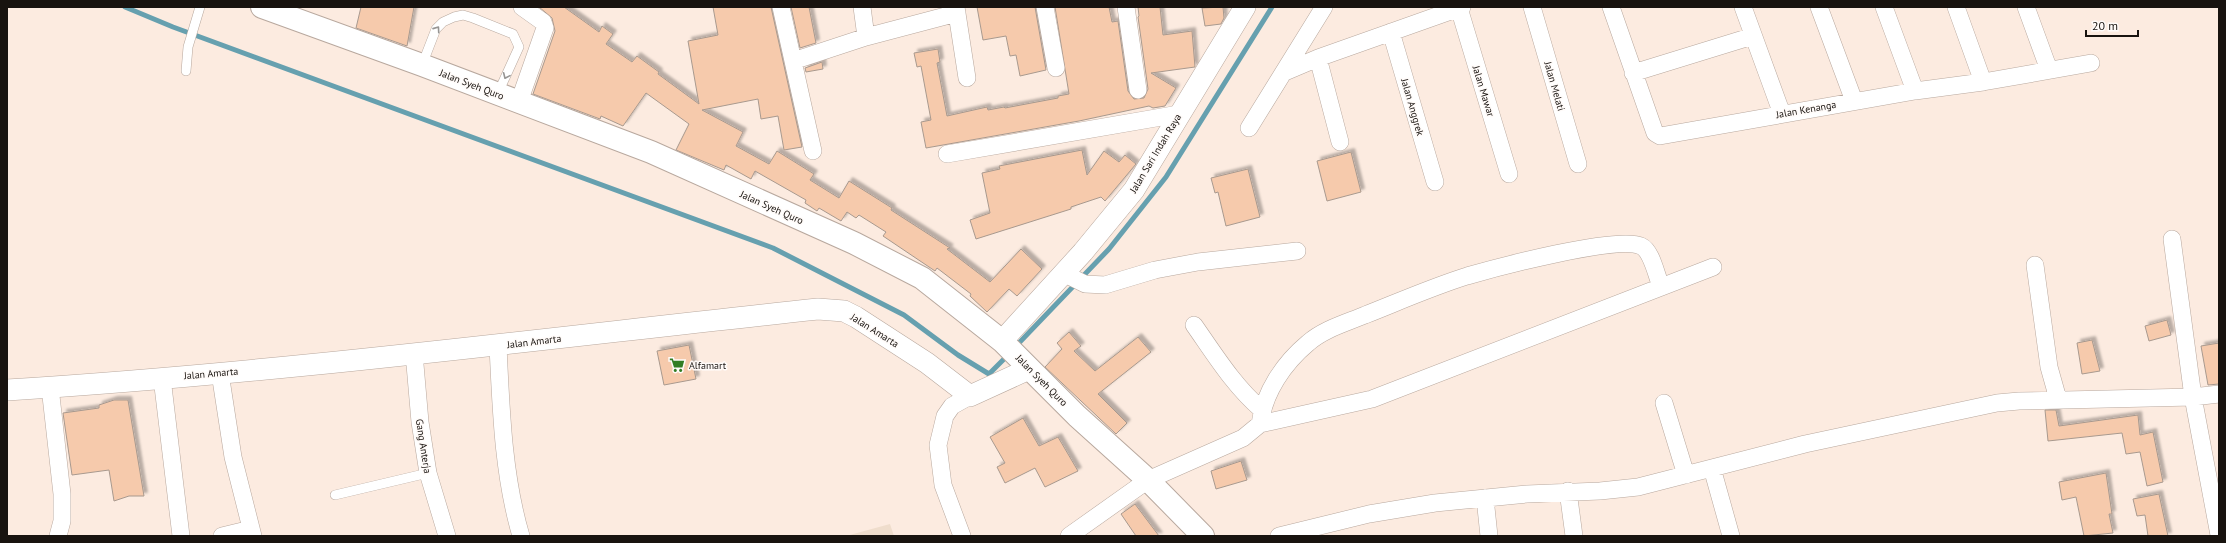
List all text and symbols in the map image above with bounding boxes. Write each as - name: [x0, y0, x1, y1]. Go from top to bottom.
- scale bar: [2086, 12, 2138, 38]
- text: 20 m: [2092, 18, 2118, 33]
- one-way arrow: [433, 27, 440, 34]
- street label: Jalan Melati: [1541, 59, 1568, 112]
- street label: Jalan Mawar: [1469, 63, 1498, 119]
- street label: Jalan Syeh Quro: [437, 66, 506, 103]
- one-way arrow: [503, 71, 511, 79]
- street label: Jalan Anggrek: [1398, 76, 1427, 137]
- street label: Jalan Kenanga: [1774, 98, 1837, 121]
- street label: Jalan Sari Indah Raya: [1126, 111, 1184, 196]
- street label: Jalan Syeh Quro: [737, 187, 805, 227]
- street label: Jalan Amarta: [847, 310, 901, 350]
- street label: Jalan Amarta: [505, 332, 562, 351]
- street label: Jalan Syeh Quro: [1012, 351, 1070, 409]
- supermarket icon: Alfamart: [668, 356, 686, 374]
- place label: Alfamart: [689, 359, 727, 372]
- street label: Jalan Amarta: [182, 365, 239, 382]
- street label: Gang Anterja: [413, 418, 434, 474]

